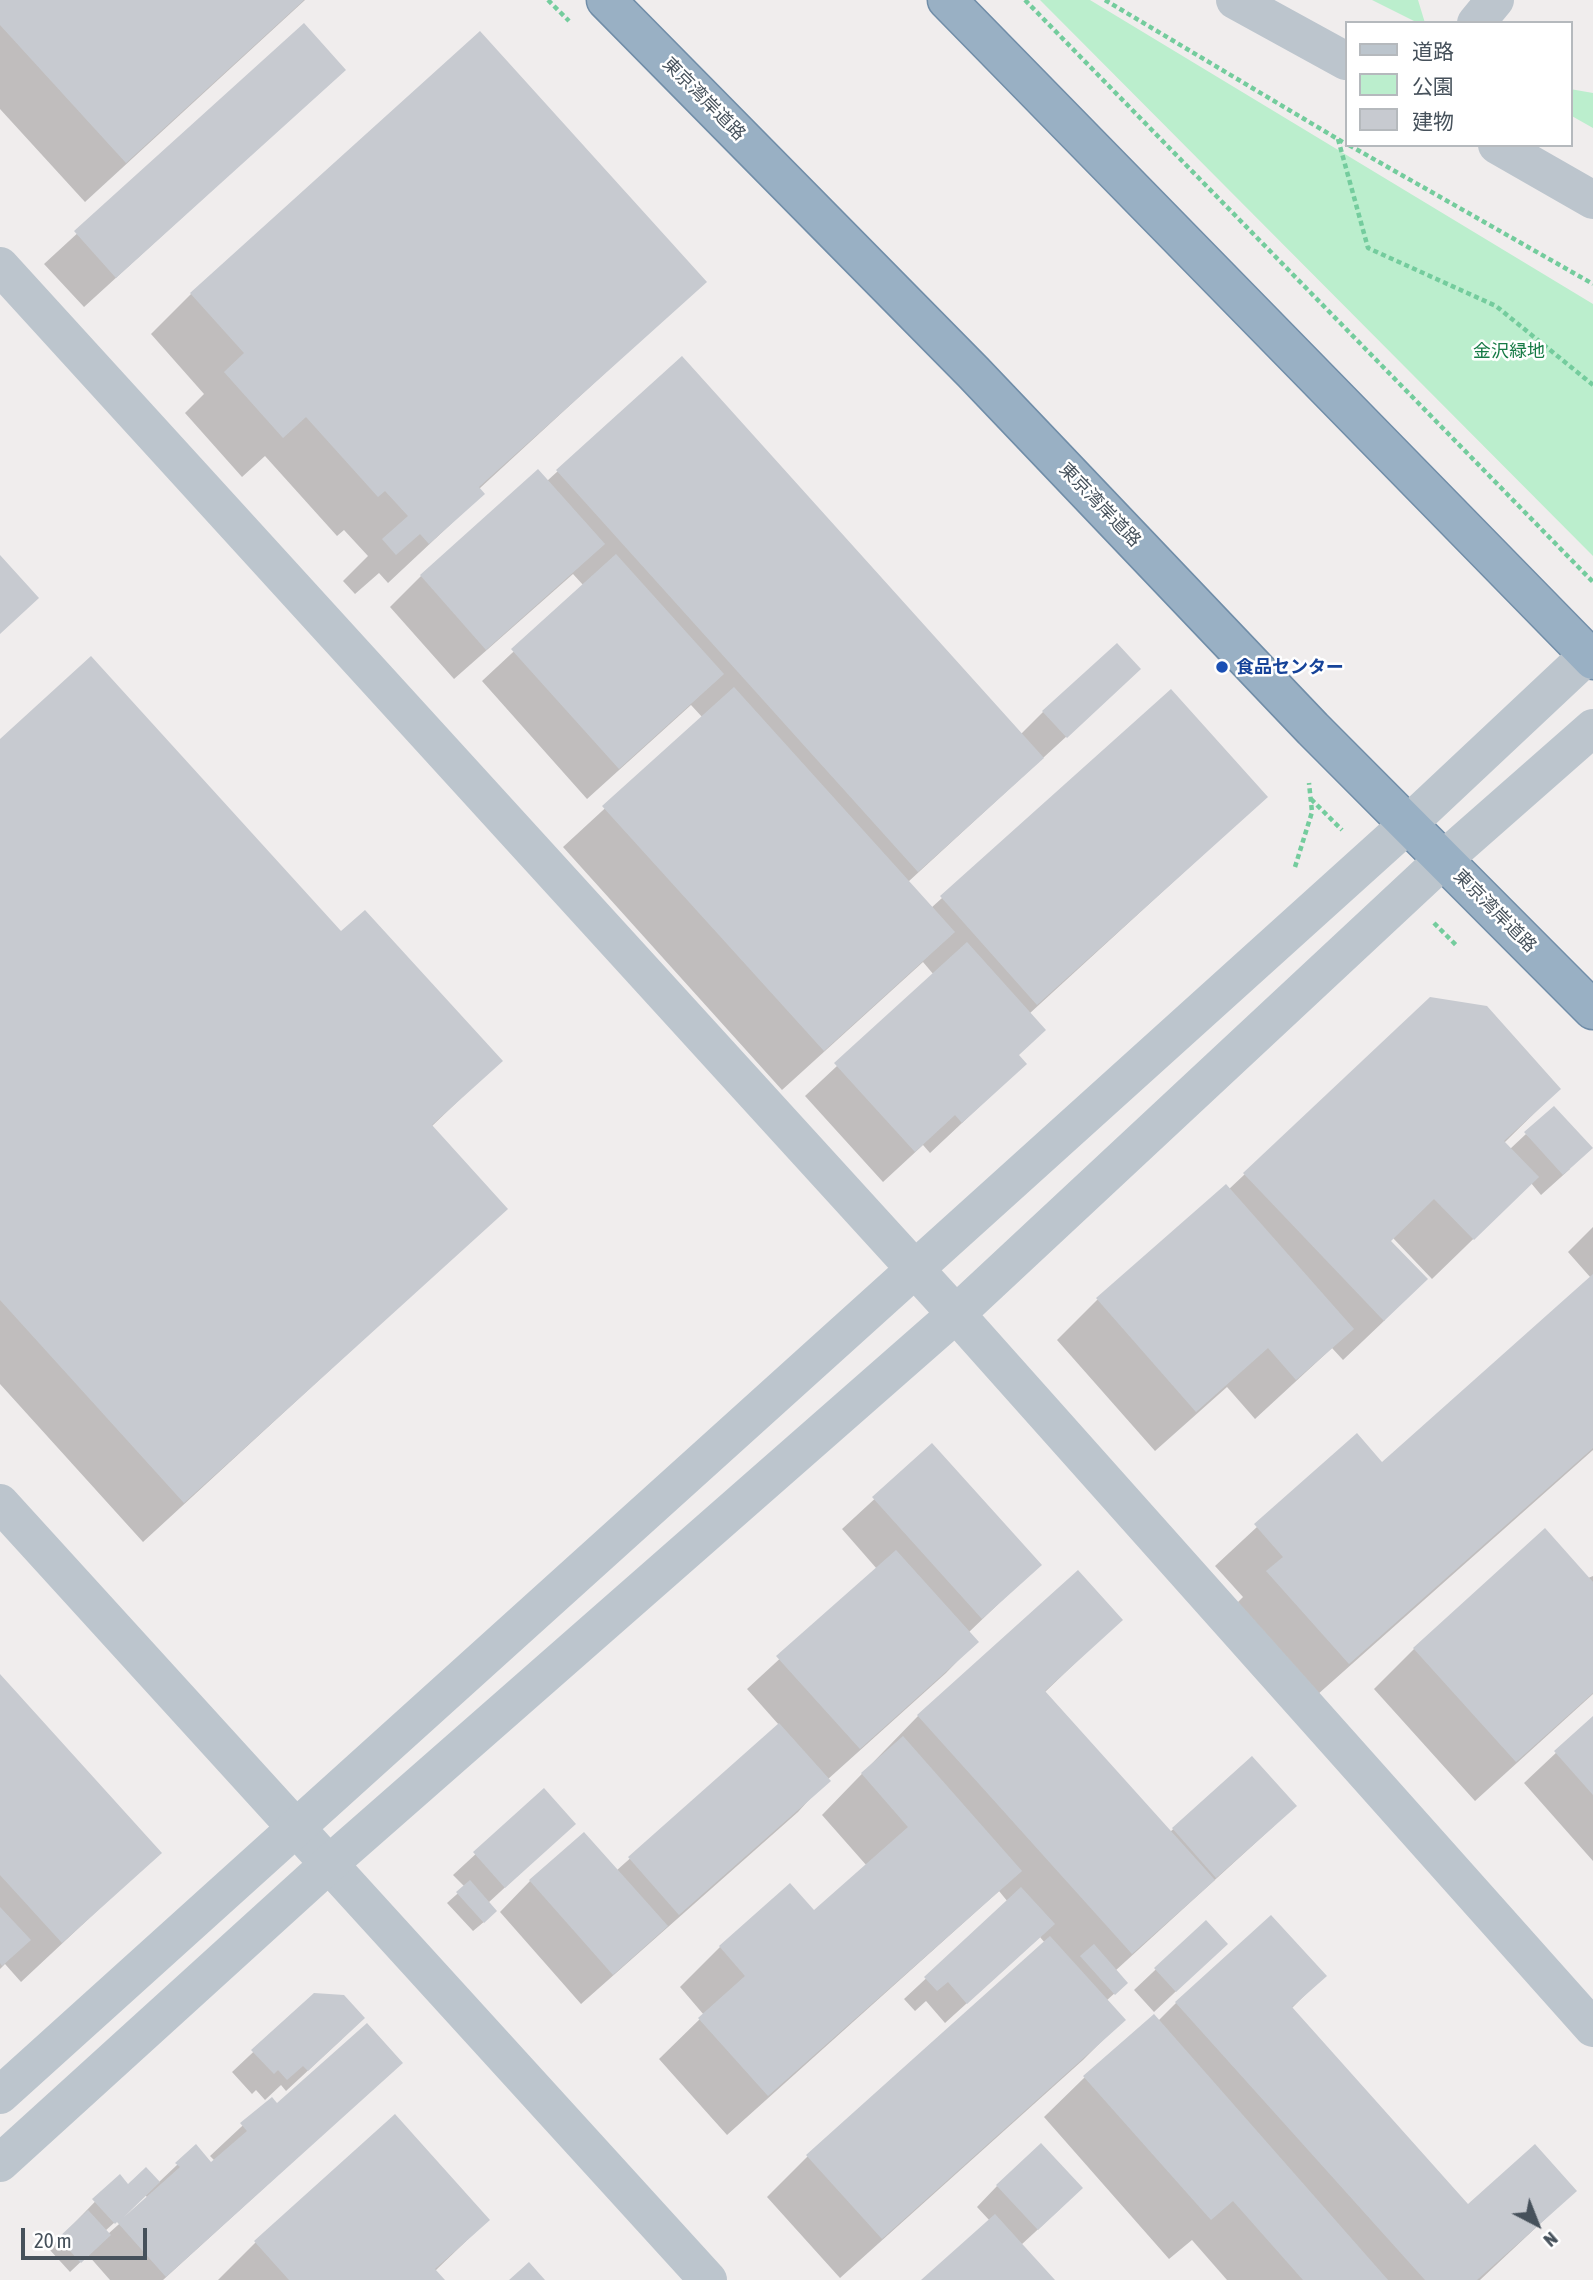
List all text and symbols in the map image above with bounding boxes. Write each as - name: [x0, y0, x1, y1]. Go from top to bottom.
- legend: [1344, 21, 1572, 147]
- text: 道路: [1412, 39, 1454, 63]
- street label: 東京湾岸道路: [658, 53, 750, 145]
- text: 公園: [1412, 74, 1454, 98]
- text: 建物: [1412, 109, 1454, 133]
- park label: 金沢緑地: [1473, 340, 1545, 362]
- street label: 東京湾岸道路: [1055, 459, 1145, 551]
- place label: 食品センター: [1236, 656, 1344, 678]
- marker: 食品センター: [1214, 659, 1230, 675]
- street label: 東京湾岸道路: [1449, 865, 1541, 957]
- north arrow: [1502, 2189, 1572, 2259]
- scale bar: [24, 2214, 150, 2258]
- text: 20 m: [34, 2228, 72, 2252]
- text: N: [1540, 2228, 1563, 2252]

